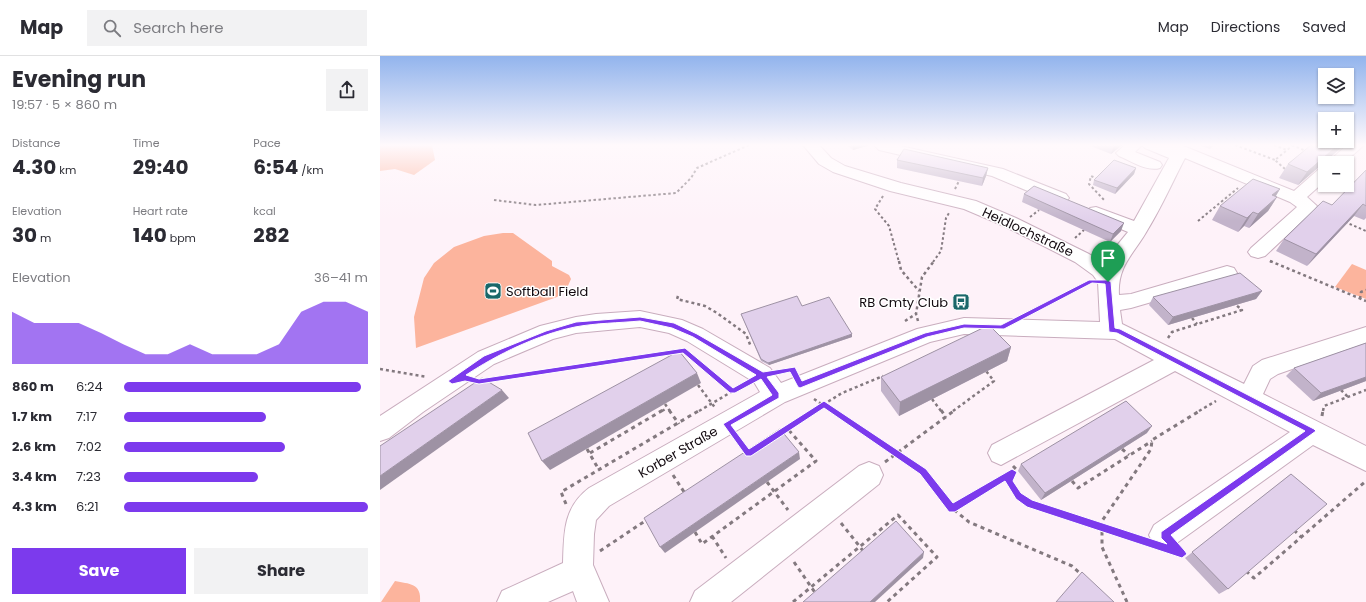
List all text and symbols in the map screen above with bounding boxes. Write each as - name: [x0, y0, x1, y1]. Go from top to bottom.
- search box: [87, 10, 367, 46]
- text: Map: [20, 14, 63, 41]
- icon: search: [101, 17, 123, 39]
- text: Search here: [133, 17, 224, 38]
- text: Map: [1158, 17, 1189, 37]
- text: Directions: [1211, 17, 1280, 37]
- text: Saved: [1302, 17, 1346, 37]
- text: Evening run: [12, 64, 146, 95]
- map controls: [1318, 68, 1354, 192]
- button: layers: [1318, 68, 1354, 104]
- button: share: [326, 69, 368, 111]
- text: 19:57 · 5 × 860 m: [12, 95, 117, 114]
- button: +: [1318, 112, 1354, 148]
- text: Distance: [12, 135, 60, 151]
- text: Time: [133, 135, 159, 151]
- text: Pace: [253, 135, 281, 151]
- text: 4.30: [12, 153, 56, 181]
- text: 29:40: [133, 153, 189, 181]
- text: 6:54: [253, 153, 298, 181]
- button: −: [1318, 156, 1354, 192]
- text: km: [56, 162, 76, 178]
- text: /km: [298, 162, 323, 178]
- text: Elevation: [12, 203, 62, 219]
- text: Heart rate: [133, 203, 188, 219]
- text: kcal: [253, 203, 276, 219]
- street label: Heidlochstraße: [979, 203, 1077, 261]
- text: 30: [12, 221, 37, 249]
- text: 140: [133, 221, 167, 249]
- text: 282: [253, 221, 289, 249]
- text: m: [37, 230, 51, 246]
- text: bpm: [167, 230, 196, 246]
- pin: [1091, 241, 1125, 282]
- icon: arrive: [1097, 247, 1119, 269]
- text: Elevation: [12, 268, 71, 287]
- text: 36–41 m: [314, 268, 368, 287]
- sports icon: Softball Field: [483, 281, 503, 301]
- place label: Softball Field: [506, 282, 588, 301]
- bus stop icon: RB Cmty Club: [951, 292, 971, 312]
- place label: RB Cmty Club: [859, 293, 948, 312]
- text: 860 m: [12, 377, 54, 396]
- text: 6:24: [76, 377, 103, 396]
- text: 1.7 km: [12, 407, 52, 426]
- text: 7:17: [76, 407, 97, 426]
- street label: Korber Straße: [635, 422, 721, 482]
- text: 2.6 km: [12, 437, 56, 456]
- text: 7:02: [76, 437, 102, 456]
- text: 3.4 km: [12, 467, 57, 486]
- text: 7:23: [76, 467, 101, 486]
- text: 4.3 km: [12, 497, 57, 516]
- text: 6:21: [76, 497, 99, 516]
- button: Save: [12, 548, 186, 594]
- button: Share: [194, 548, 368, 594]

